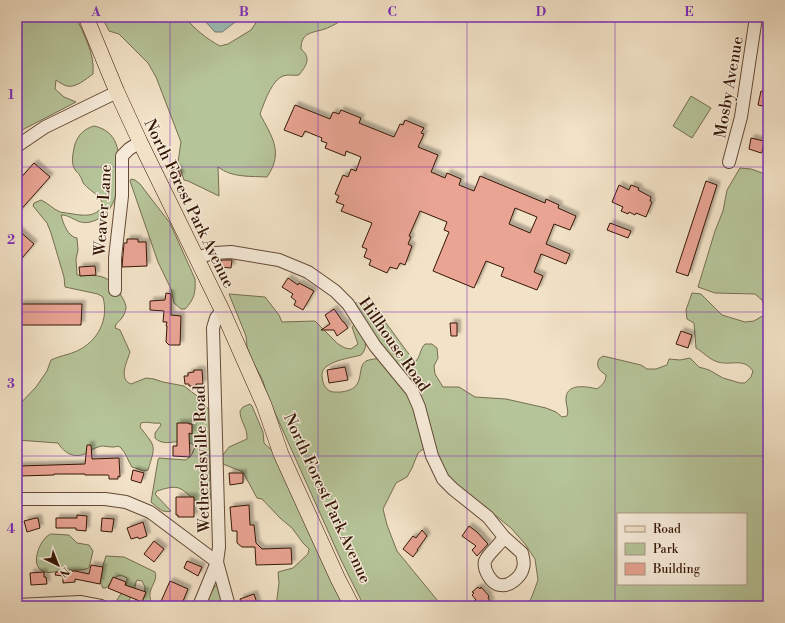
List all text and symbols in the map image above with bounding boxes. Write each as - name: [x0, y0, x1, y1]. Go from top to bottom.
- text: A: [90, 4, 101, 20]
- text: B: [239, 4, 249, 20]
- text: C: [387, 4, 397, 20]
- text: D: [536, 4, 546, 20]
- text: E: [684, 4, 694, 20]
- street label: Mosby Avenue: [710, 35, 748, 140]
- text: 1: [8, 87, 15, 103]
- street label: North Forest Park Avenue: [139, 116, 239, 291]
- street label: Weaver Lane: [90, 164, 116, 258]
- text: 2: [7, 232, 15, 248]
- street label: Hillhouse Road: [354, 293, 434, 396]
- text: 3: [7, 376, 15, 392]
- street label: Wetheredsville Road: [189, 385, 215, 534]
- street label: North Forest Park Avenue: [279, 410, 375, 587]
- legend: [617, 513, 747, 585]
- text: 4: [7, 521, 16, 537]
- text: Road: [653, 522, 681, 537]
- text: Park: [653, 542, 679, 557]
- north arrow: [38, 545, 78, 585]
- text: Building: [652, 562, 701, 577]
- text: N: [56, 563, 72, 580]

